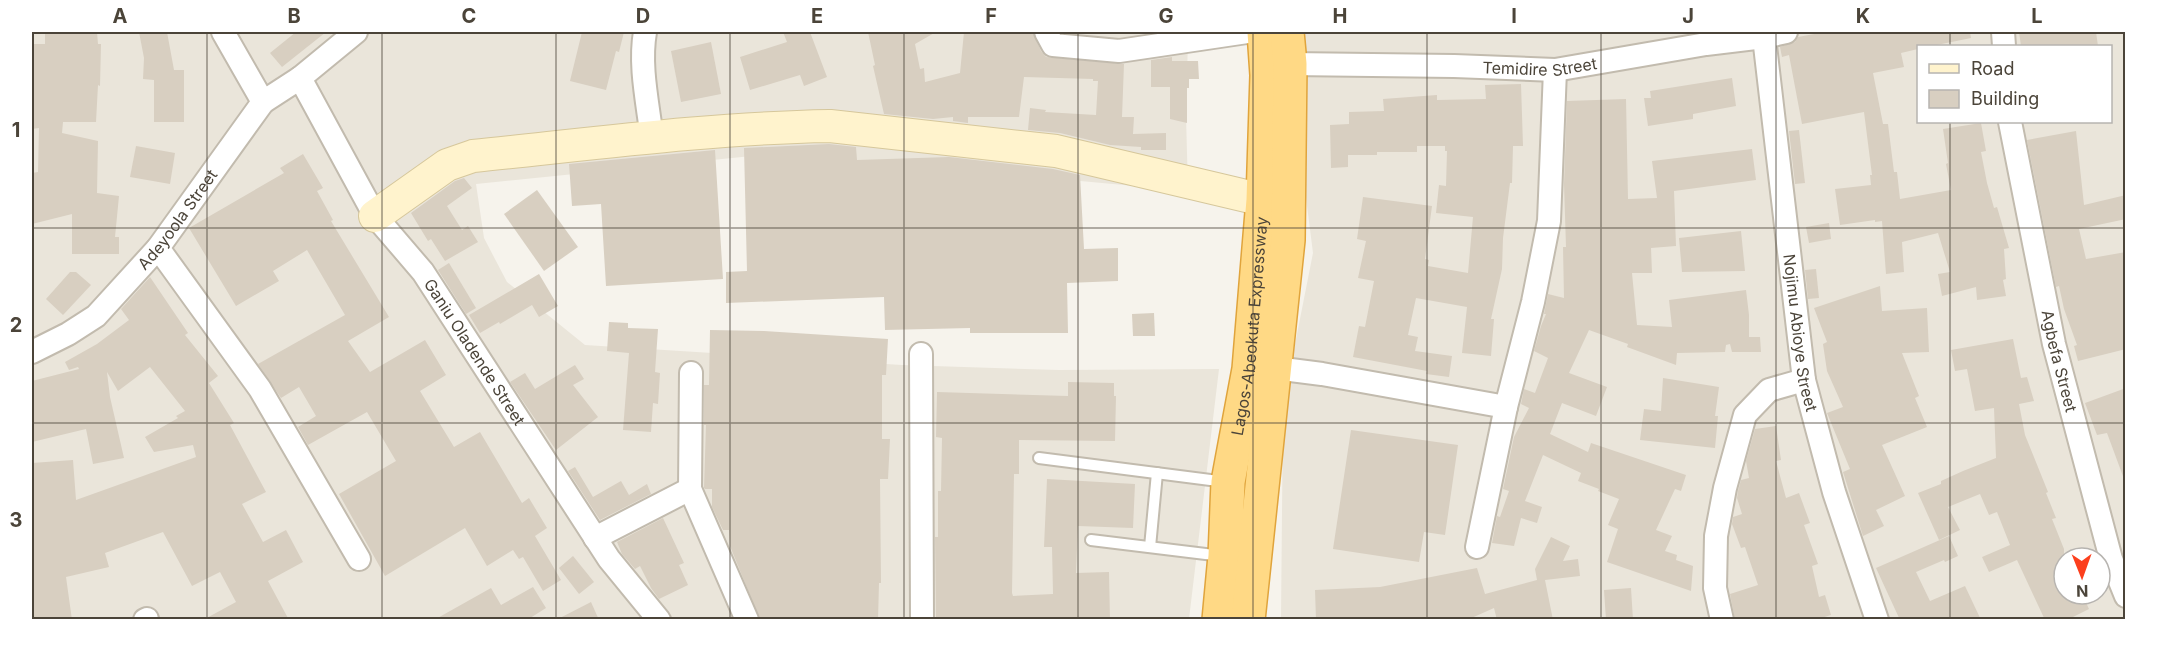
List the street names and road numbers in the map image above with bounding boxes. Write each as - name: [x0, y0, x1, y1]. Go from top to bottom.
- street label: Temidire Street: [1482, 53, 1598, 80]
- street label: Adeyoola Street: [133, 165, 221, 274]
- street label: Lagos-Abeokuta Expressway: [1227, 216, 1272, 437]
- street label: Nojimu Abioye Street: [1779, 253, 1822, 414]
- street label: Ganiu Oladende Street: [420, 275, 530, 429]
- street label: Agbefa Street: [2037, 308, 2082, 414]

